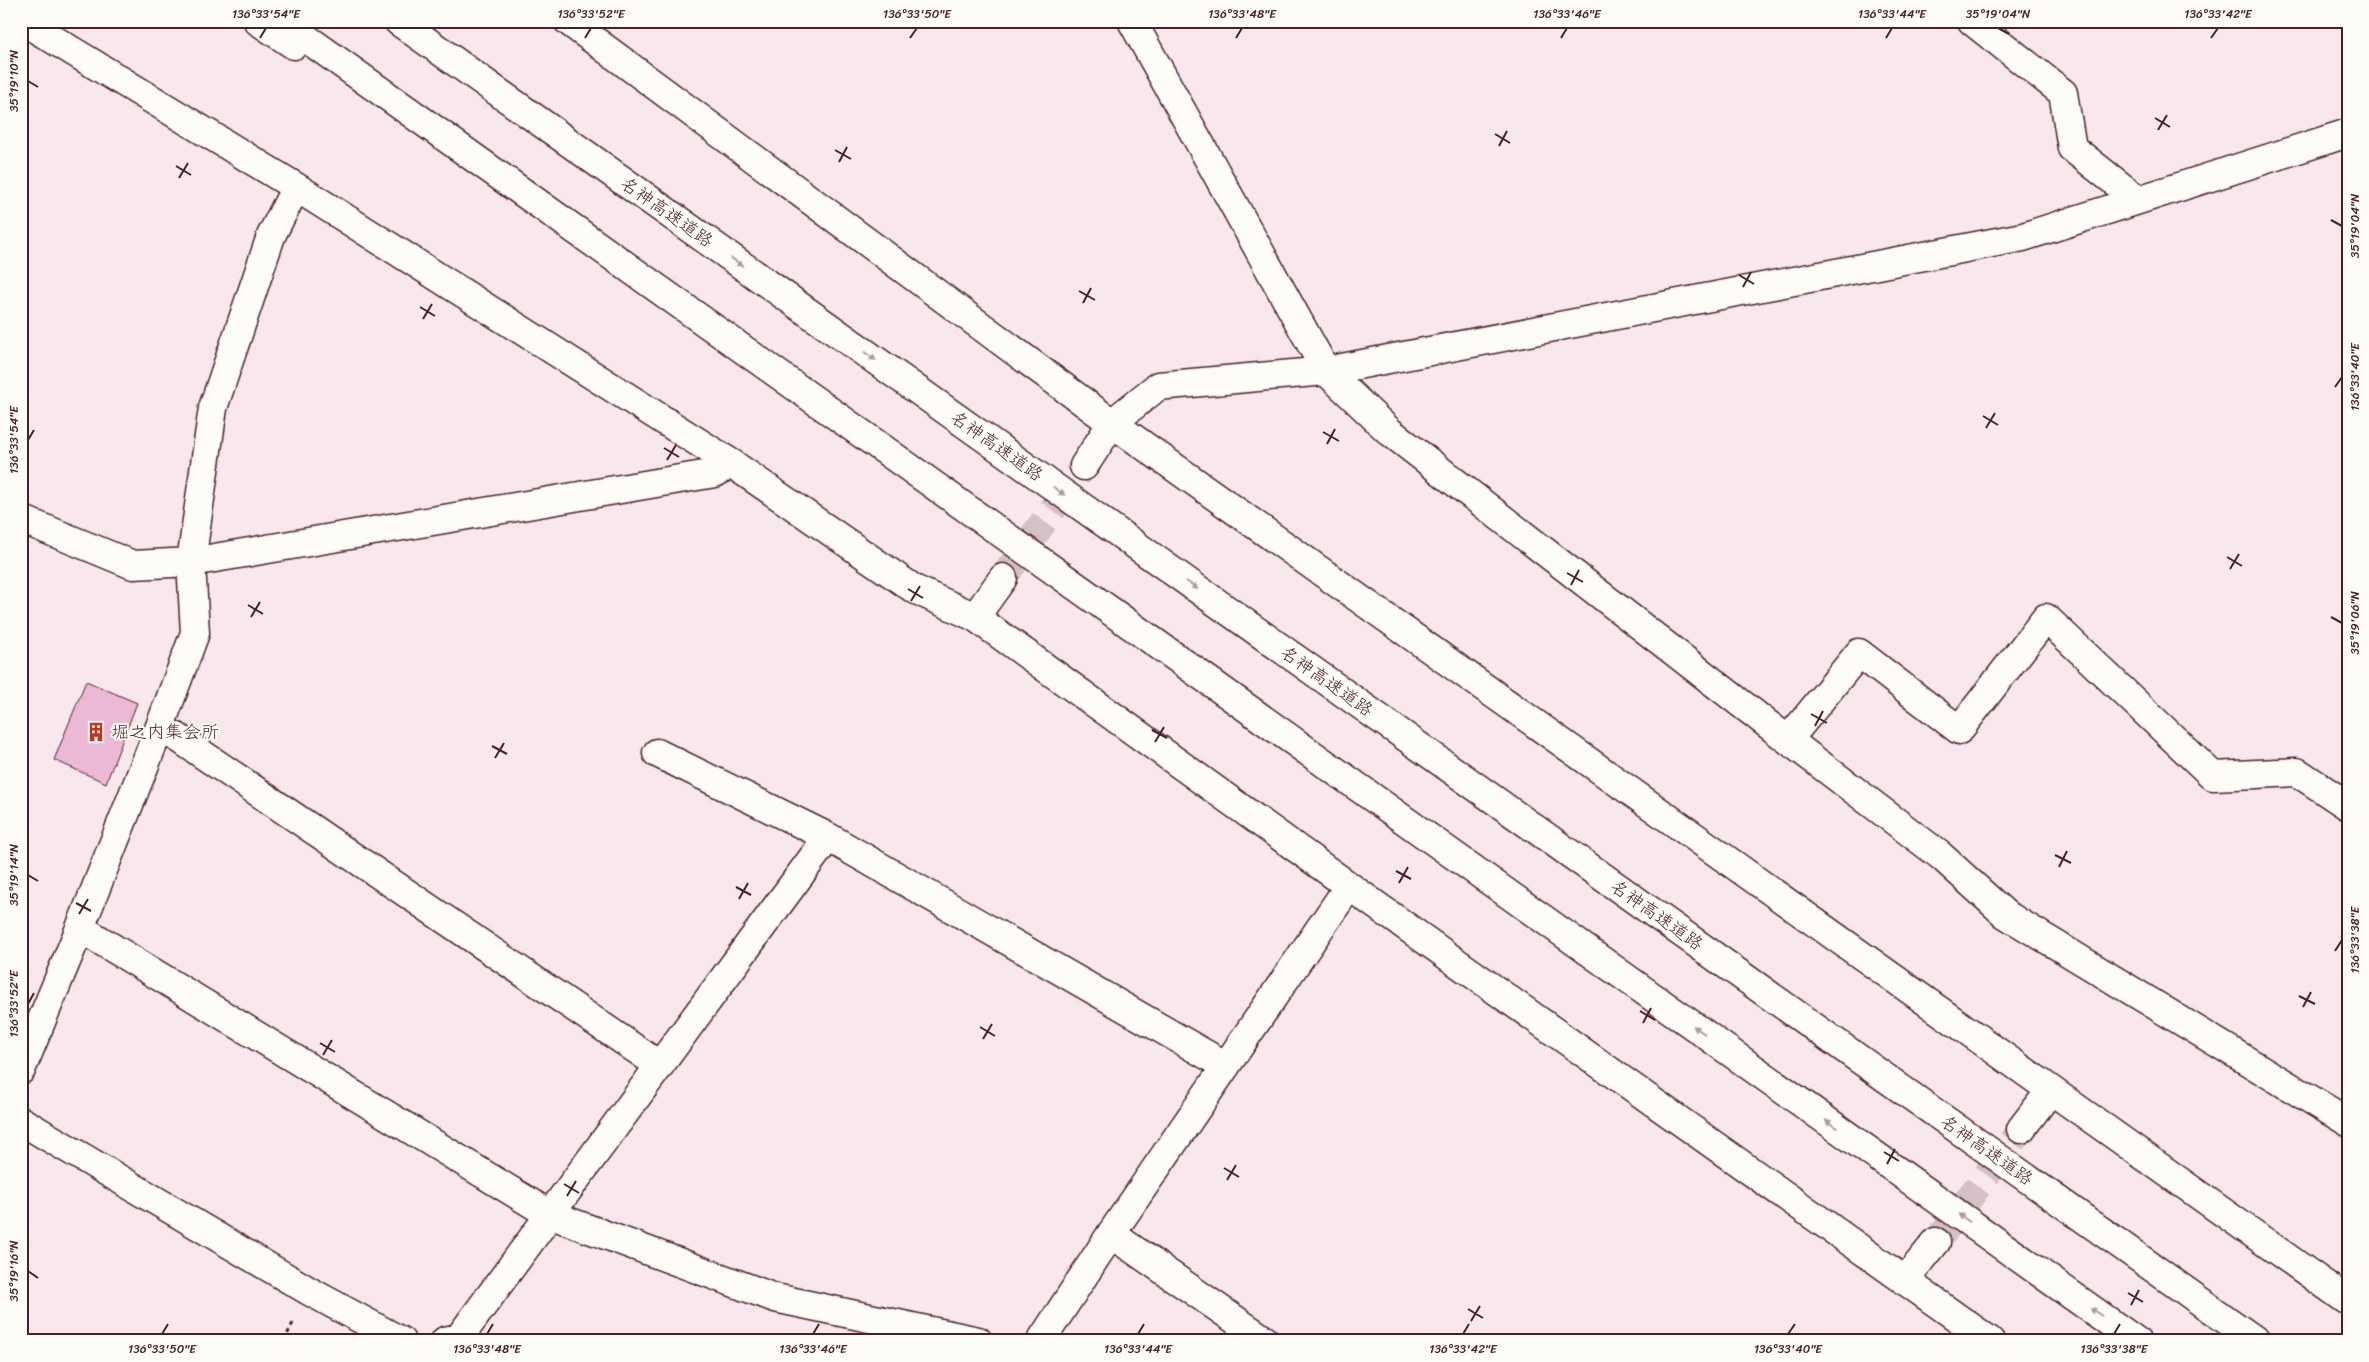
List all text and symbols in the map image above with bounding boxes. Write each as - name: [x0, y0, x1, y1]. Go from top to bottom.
- text: 136°33'54"E: [232, 3, 301, 25]
- text: 136°33'52"E: [557, 3, 626, 25]
- text: 136°33'50"E: [883, 3, 952, 25]
- text: 136°33'48"E: [1208, 3, 1277, 25]
- text: 136°33'46"E: [1533, 3, 1602, 25]
- text: 136°33'44"E: [1858, 3, 1927, 25]
- text: 35°19'04"N: [1966, 3, 2031, 25]
- text: 136°33'42"E: [2184, 3, 2253, 25]
- text: 35°19'10"N: [3, 49, 25, 112]
- street label: 名神高速道路: [614, 168, 720, 256]
- text: 35°19'04"N: [2344, 193, 2366, 258]
- one-way arrow: [730, 257, 744, 267]
- text: 136°33'40"E: [2344, 342, 2366, 411]
- one-way arrow: [863, 351, 877, 361]
- street label: 名神高速道路: [944, 402, 1050, 490]
- text: 136°33'54"E: [3, 405, 25, 474]
- one-way arrow: [1052, 486, 1066, 496]
- one-way arrow: [1185, 580, 1199, 590]
- text: 35°19'06"N: [2344, 590, 2366, 655]
- street label: 名神高速道路: [1274, 637, 1380, 725]
- place label: 堀之内集会所: [111, 716, 219, 748]
- building icon: 堀之内集会所: [85, 721, 107, 743]
- text: 35°19'14"N: [3, 843, 25, 906]
- street label: 名神高速道路: [1604, 871, 1710, 959]
- text: 136°33'38"E: [2344, 905, 2366, 973]
- text: 136°33'52"E: [3, 969, 25, 1038]
- one-way arrow: [1692, 1025, 1706, 1035]
- street label: 名神高速道路: [1934, 1106, 2040, 1194]
- one-way arrow: [1825, 1119, 1838, 1129]
- one-way arrow: [1957, 1213, 1971, 1223]
- text: 35°19'16"N: [3, 1240, 25, 1302]
- one-way arrow: [2090, 1307, 2103, 1318]
- text: 136°33'50"E: [128, 1338, 197, 1360]
- text: 136°33'48"E: [453, 1338, 522, 1360]
- text: 136°33'46"E: [779, 1338, 848, 1360]
- text: 136°33'44"E: [1104, 1338, 1173, 1360]
- text: 136°33'42"E: [1429, 1338, 1498, 1360]
- text: 136°33'40"E: [1754, 1338, 1823, 1360]
- text: 136°33'38"E: [2081, 1338, 2149, 1360]

